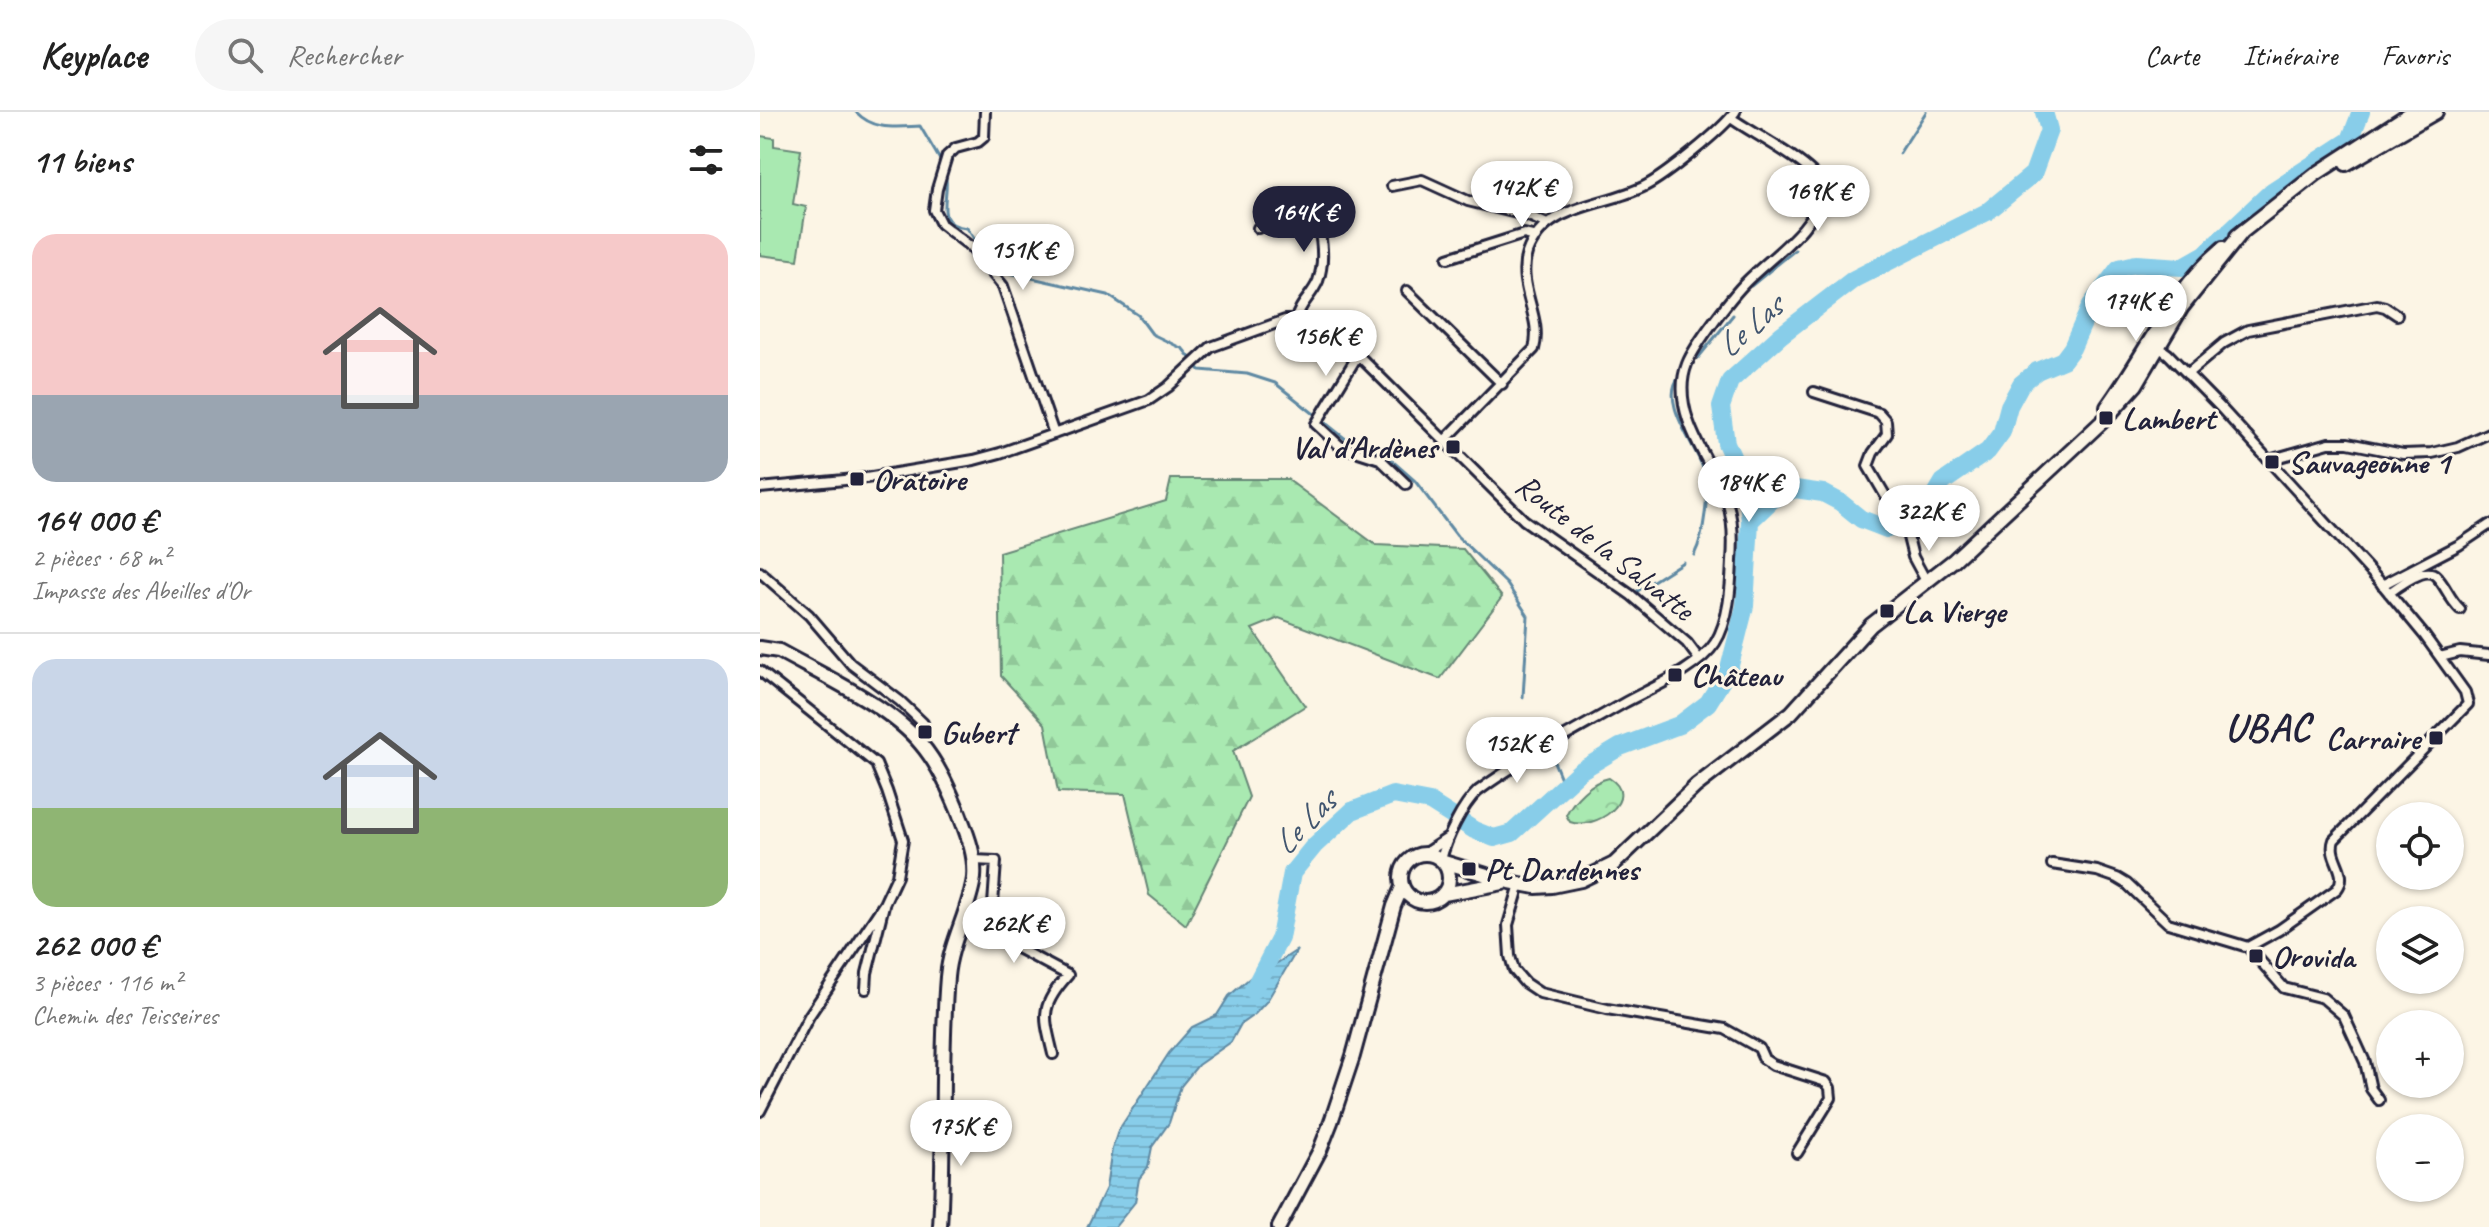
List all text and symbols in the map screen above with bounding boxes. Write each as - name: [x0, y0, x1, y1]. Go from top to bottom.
- search box: [195, 19, 755, 91]
- text: Keyplace: [40, 32, 147, 79]
- icon: search: [223, 33, 267, 77]
- text: Rechercher: [287, 36, 402, 74]
- text: Carte: [2145, 38, 2199, 73]
- text: Itinéraire: [2243, 38, 2337, 73]
- text: Favoris: [2381, 38, 2449, 73]
- icon: filters: [684, 138, 728, 182]
- text: 11 biens: [32, 139, 131, 182]
- pin: 142K €: [1457, 161, 1587, 229]
- pin: 169K €: [1753, 165, 1883, 233]
- text: 142K €: [1489, 170, 1555, 203]
- text: 169K €: [1785, 174, 1851, 207]
- pin: 164K €: [1239, 186, 1369, 254]
- text: 164K €: [1271, 195, 1337, 228]
- pin: 151K €: [958, 224, 1088, 292]
- text: 151K €: [990, 233, 1056, 266]
- pin: 174K €: [2071, 275, 2201, 343]
- water label: Le Las: [1707, 281, 1796, 366]
- text: 174K €: [2103, 284, 2169, 317]
- icon: home: [308, 286, 452, 430]
- pin: 156K €: [1261, 310, 1391, 378]
- text: 156K €: [1293, 319, 1359, 352]
- place label: Lambert: [2122, 398, 2219, 439]
- marker: Lambert: [2097, 409, 2115, 427]
- place label: Val d'Ardènes: [1291, 427, 1441, 468]
- marker: Val d'Ardènes: [1444, 438, 1462, 456]
- place label: Sauvageonne 1: [2288, 442, 2453, 483]
- marker: Sauvageonne 1: [2263, 453, 2281, 471]
- pin: 184K €: [1684, 456, 1814, 524]
- place label: Oratoire: [873, 459, 969, 500]
- street label: Route de la Salvatte: [1507, 464, 1705, 631]
- text: 184K €: [1716, 465, 1782, 498]
- marker: Oratoire: [848, 470, 866, 488]
- pin: 322K €: [1864, 485, 1994, 553]
- text: 322K €: [1896, 494, 1962, 527]
- text: 164 000 €: [32, 498, 156, 541]
- text: 2 pièces · 68 m²: [32, 541, 170, 574]
- text: Impasse des Abeilles d'Or: [32, 574, 250, 607]
- place label: La Vierge: [1903, 591, 2008, 632]
- marker: La Vierge: [1878, 602, 1896, 620]
- place label: Château: [1691, 655, 1785, 696]
- marker: Château: [1666, 666, 1684, 684]
- district label: UBAC: [2225, 702, 2314, 752]
- icon: home: [308, 711, 452, 855]
- place label: Gubert: [941, 712, 1020, 753]
- pin: 152K €: [1452, 717, 1582, 785]
- place label: Carraire: [2326, 718, 2423, 759]
- marker: Gubert: [916, 723, 934, 741]
- text: 152K €: [1484, 726, 1550, 759]
- marker: Carraire: [2427, 729, 2445, 747]
- water label: Le Las: [1263, 776, 1349, 863]
- map controls: [2376, 802, 2464, 1202]
- button: locate: [2376, 802, 2464, 890]
- place label: Pt Dardennes: [1485, 849, 1641, 890]
- marker: Pt Dardennes: [1460, 860, 1478, 878]
- pin: 262K €: [949, 897, 1079, 965]
- text: 262K €: [981, 906, 1047, 939]
- button: layers: [2376, 906, 2464, 994]
- text: 262 000 €: [32, 923, 156, 966]
- place label: Orovida: [2272, 936, 2357, 977]
- marker: Orovida: [2247, 947, 2265, 965]
- text: 3 pièces · 116 m²: [32, 966, 181, 999]
- text: Chemin des Teisseires: [32, 999, 218, 1032]
- button: +: [2376, 1010, 2464, 1098]
- pin: 175K €: [896, 1100, 1026, 1168]
- text: 175K €: [928, 1109, 994, 1142]
- button: −: [2376, 1114, 2464, 1202]

